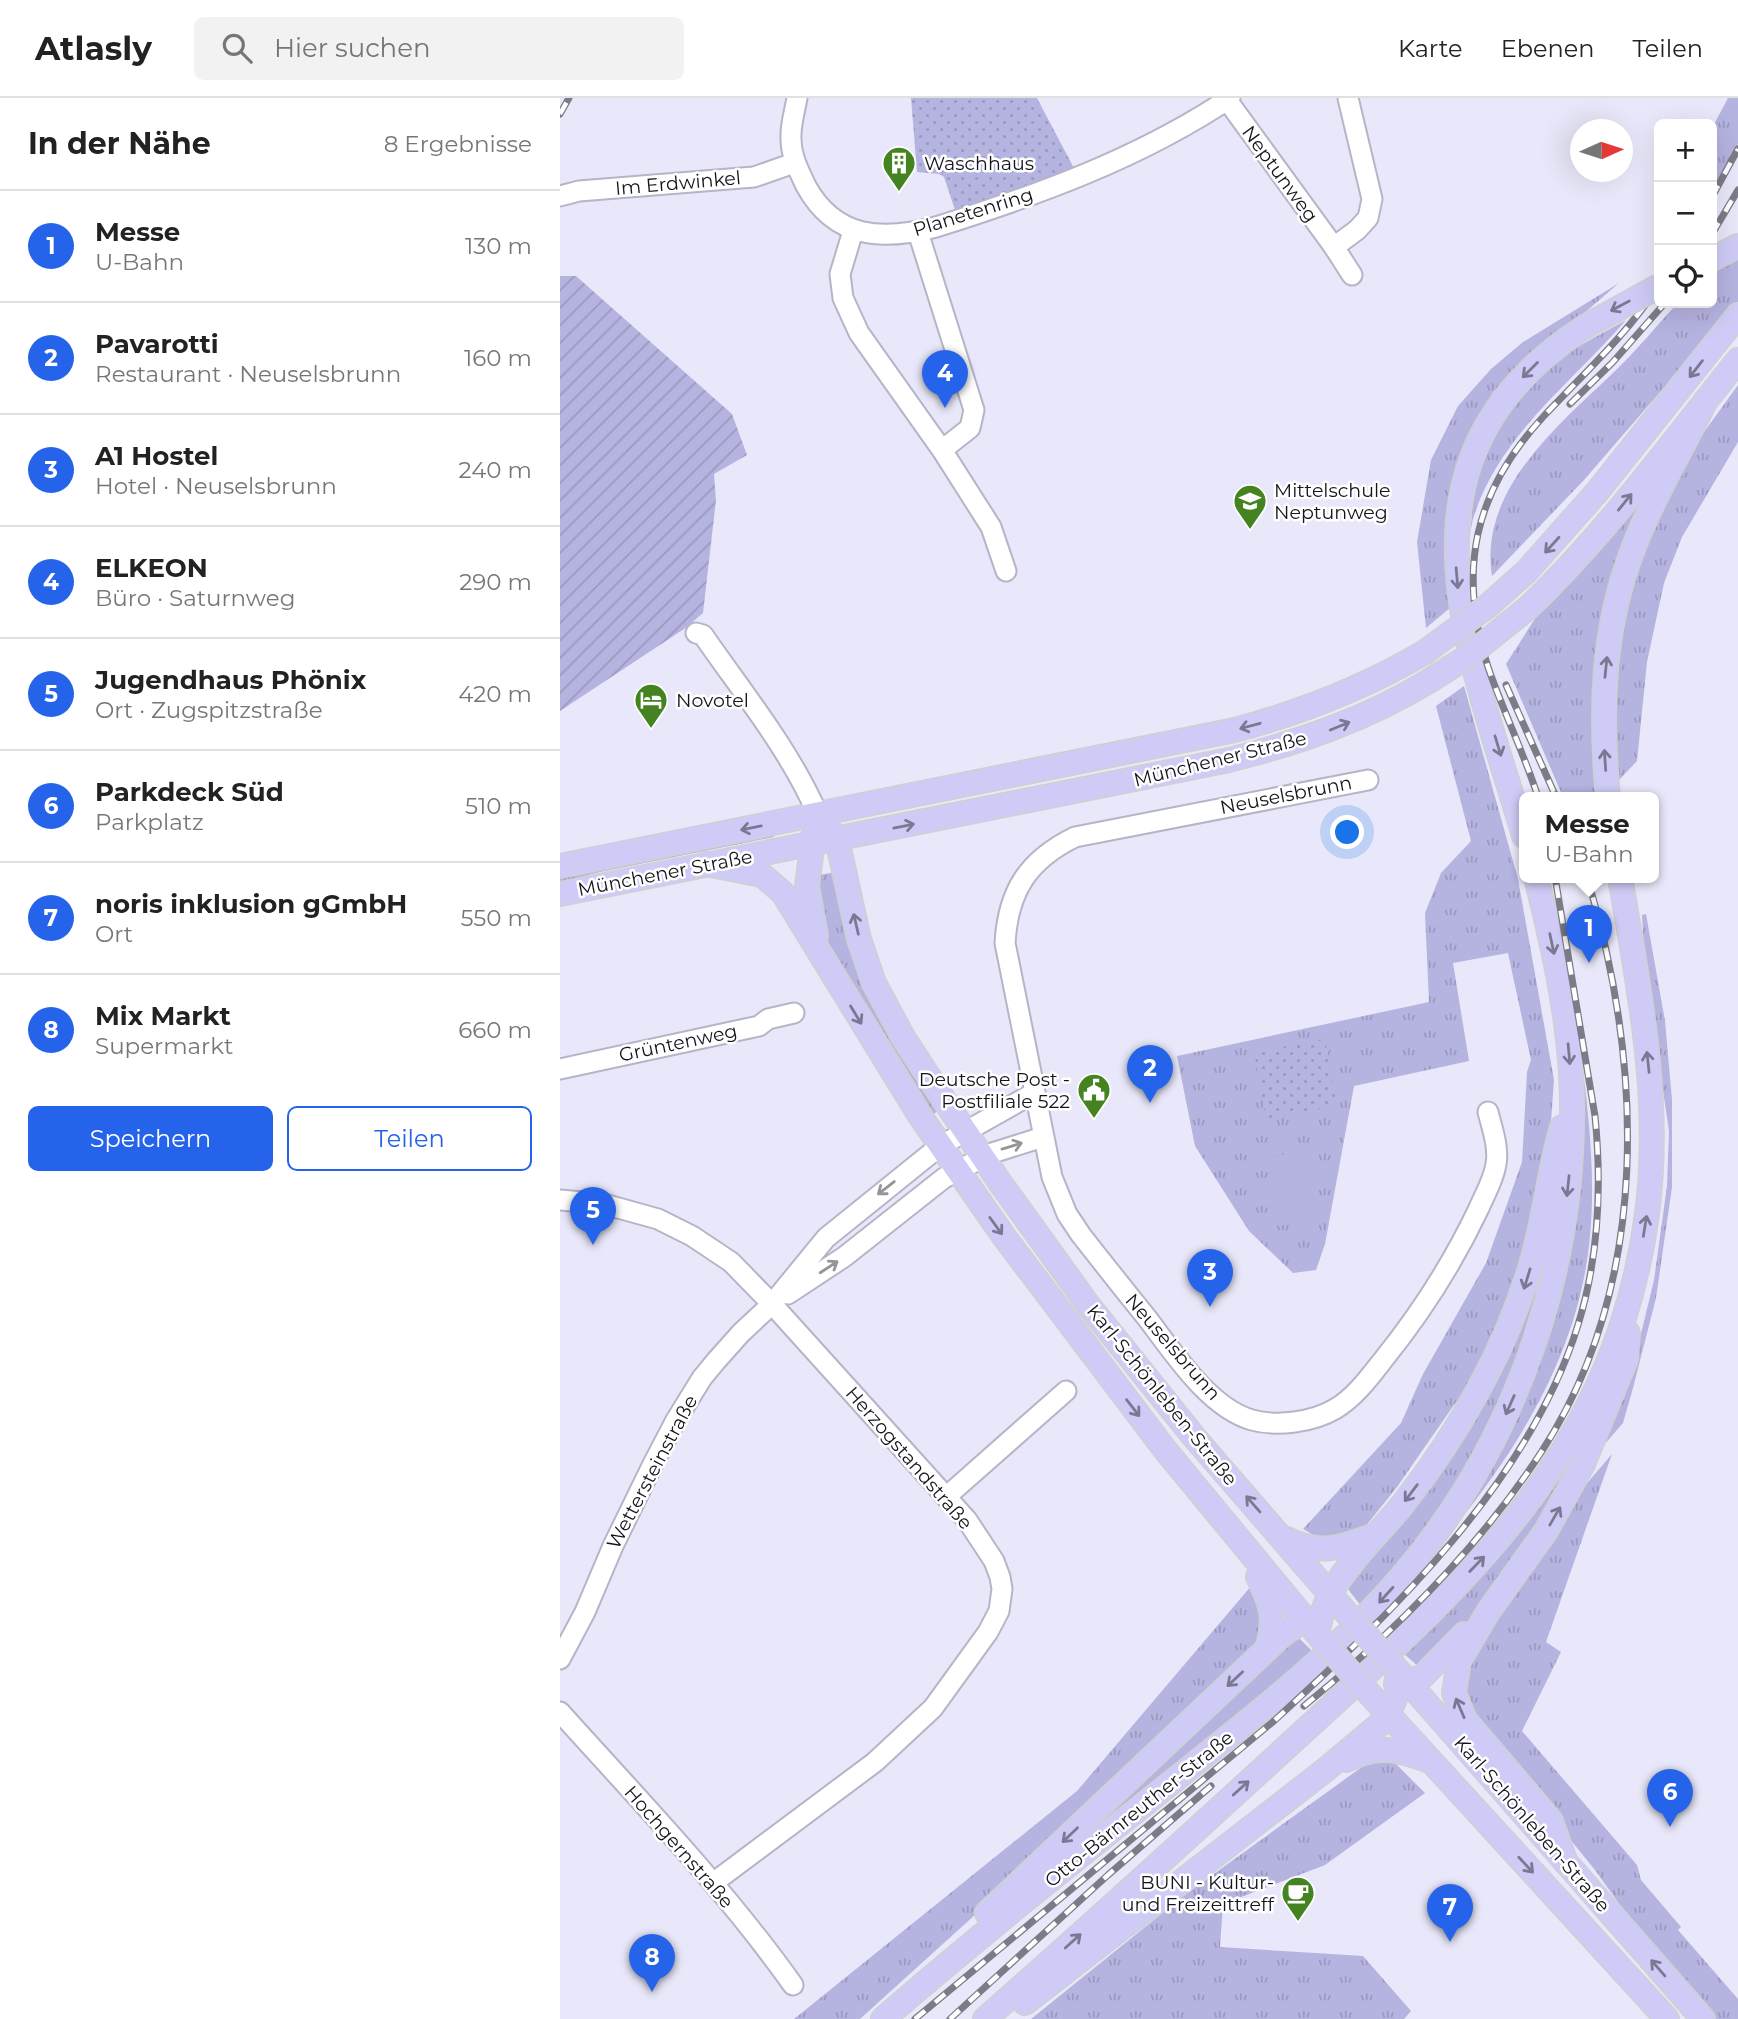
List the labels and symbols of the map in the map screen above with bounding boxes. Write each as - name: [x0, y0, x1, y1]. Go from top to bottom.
- north arrow: [1570, 119, 1633, 182]
- street label: Neptunweg: [1237, 121, 1323, 227]
- building icon: Waschhaus: [880, 144, 918, 193]
- place label: Waschhaus: [924, 152, 1034, 175]
- street label: Im Erdwinkel: [614, 166, 742, 200]
- street label: Planetenring: [910, 183, 1036, 241]
- one-way arrow: [1611, 299, 1631, 313]
- pin: 4: [922, 350, 968, 408]
- one-way arrow: [1688, 359, 1703, 377]
- one-way arrow: [1521, 361, 1538, 378]
- place label: Mittelschule Neptunweg: [1274, 479, 1391, 524]
- school or university icon: Mittelschule Neptunweg: [1231, 482, 1269, 531]
- one-way arrow: [1617, 494, 1632, 512]
- one-way arrow: [1543, 536, 1560, 553]
- one-way arrow: [1451, 566, 1464, 589]
- one-way arrow: [1600, 656, 1613, 679]
- hotel icon: Novotel: [632, 681, 670, 730]
- place label: Novotel: [676, 689, 749, 712]
- one-way arrow: [1329, 718, 1350, 731]
- one-way arrow: [1239, 721, 1261, 734]
- street label: Münchener Straße: [1131, 726, 1309, 792]
- one-way arrow: [1492, 735, 1505, 757]
- one-way arrow: [1598, 749, 1611, 772]
- street label: Neuselsbrunn: [1218, 771, 1354, 819]
- your location: [1330, 815, 1364, 849]
- one-way arrow: [892, 818, 915, 832]
- one-way arrow: [740, 822, 763, 836]
- street label: Münchener Straße: [576, 845, 754, 901]
- pin: 1: [1566, 905, 1612, 963]
- one-way arrow: [848, 913, 862, 936]
- one-way arrow: [1545, 932, 1559, 955]
- one-way arrow: [849, 1004, 863, 1024]
- street label: Grüntenweg: [617, 1019, 739, 1067]
- one-way arrow: [1563, 1043, 1576, 1065]
- pin: 2: [1127, 1045, 1173, 1103]
- one-way arrow: [1642, 1051, 1655, 1074]
- place label: Deutsche Post - Postfiliale 522: [919, 1068, 1070, 1113]
- public building icon: Deutsche Post - Postfiliale 522: [1075, 1071, 1113, 1120]
- one-way arrow: [1001, 1139, 1023, 1152]
- one-way arrow: [1561, 1174, 1574, 1197]
- one-way arrow: [878, 1181, 896, 1196]
- pin: 5: [570, 1187, 616, 1245]
- one-way arrow: [1639, 1215, 1652, 1238]
- one-way arrow: [989, 1216, 1003, 1235]
- pin: 3: [1187, 1249, 1233, 1307]
- one-way arrow: [819, 1260, 839, 1274]
- one-way arrow: [1519, 1267, 1532, 1289]
- street label: Neuselsbrunn: [1120, 1289, 1226, 1405]
- street label: Karl-Schönleben-Straße: [1082, 1300, 1242, 1490]
- street label: Herzogstandstraße: [841, 1382, 977, 1534]
- street label: Wettersteinstraße: [602, 1391, 702, 1553]
- one-way arrow: [1503, 1394, 1516, 1415]
- one-way arrow: [1125, 1398, 1140, 1417]
- one-way arrow: [1404, 1483, 1418, 1502]
- one-way arrow: [1245, 1496, 1261, 1514]
- one-way arrow: [1548, 1506, 1562, 1526]
- one-way arrow: [1469, 1556, 1486, 1573]
- one-way arrow: [1378, 1585, 1394, 1603]
- one-way arrow: [1226, 1671, 1244, 1687]
- one-way arrow: [1452, 1698, 1465, 1719]
- street label: Otto-Bärnreuther-Straße: [1040, 1726, 1238, 1892]
- street label: Karl-Schönleben-Straße: [1449, 1731, 1615, 1917]
- pin: 6: [1647, 1769, 1693, 1827]
- one-way arrow: [1232, 1780, 1249, 1797]
- street label: Hochgernstraße: [620, 1781, 738, 1913]
- one-way arrow: [1062, 1827, 1079, 1844]
- one-way arrow: [1518, 1856, 1534, 1874]
- place label: BUNI - Kultur- und Freizeittreff: [1122, 1871, 1276, 1916]
- cafe icon: BUNI - Kultur- und Freizeittreff: [1279, 1874, 1317, 1923]
- pin: 7: [1427, 1884, 1473, 1942]
- one-way arrow: [1064, 1933, 1082, 1949]
- pin: 8: [629, 1934, 675, 1992]
- one-way arrow: [1650, 1959, 1666, 1977]

